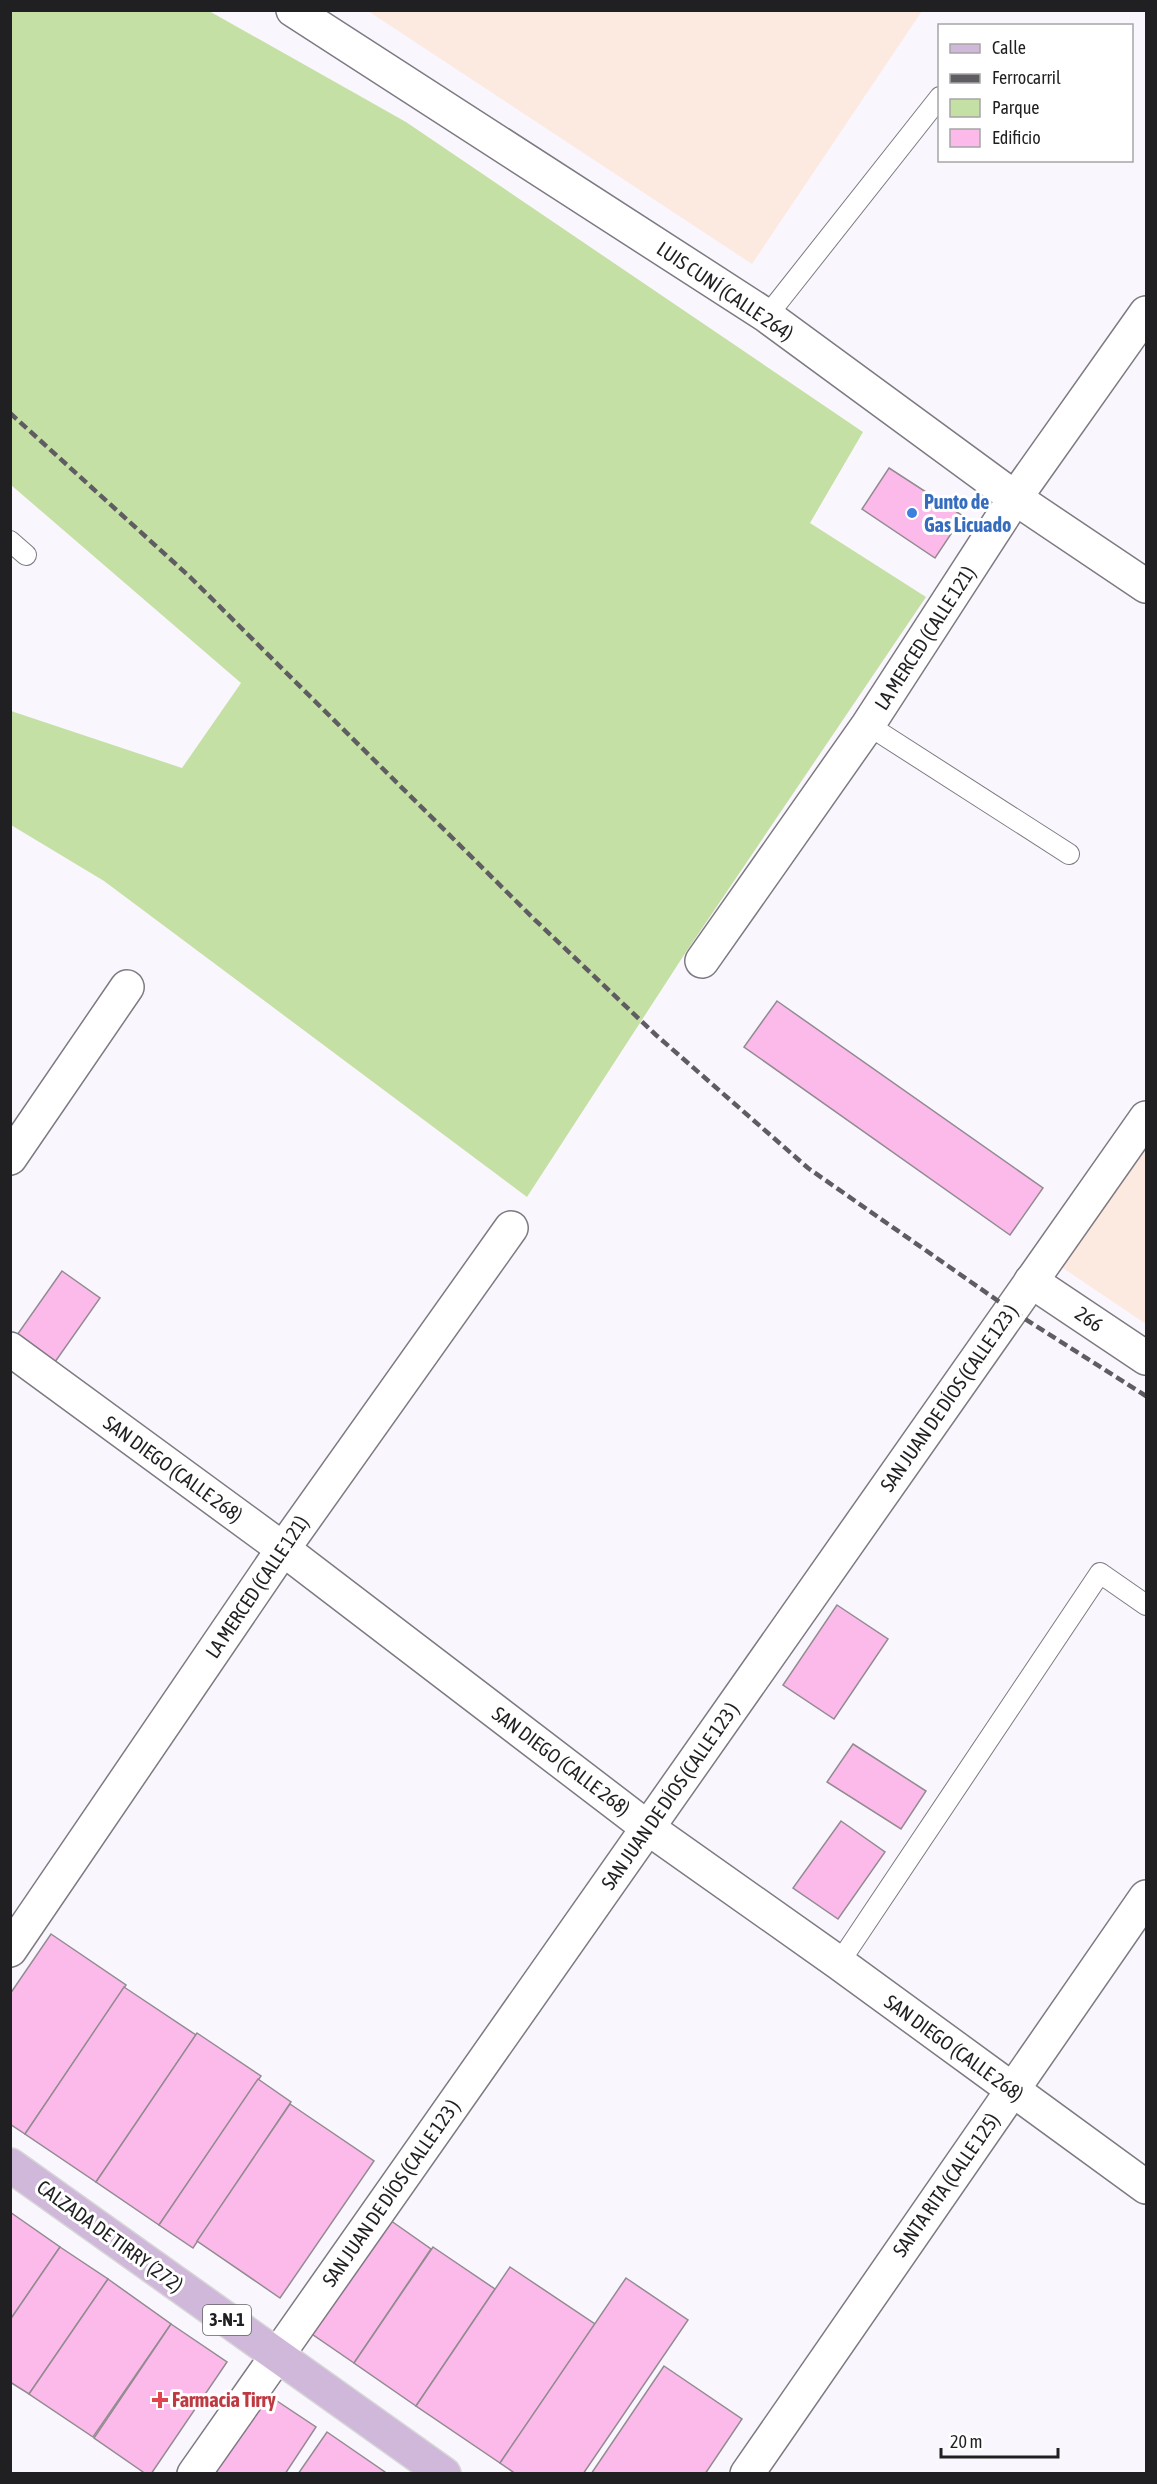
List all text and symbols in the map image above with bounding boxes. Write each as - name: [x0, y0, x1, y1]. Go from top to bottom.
- legend: [938, 24, 1133, 162]
- text: Calle: [992, 37, 1026, 58]
- text: Ferrocarril: [992, 67, 1061, 88]
- text: Parque: [992, 97, 1040, 118]
- text: Edificio: [992, 127, 1041, 148]
- street label: LUIS CUNÍ (CALLE 264): [653, 236, 798, 345]
- place label: Punto de Gas Licuado: [924, 490, 1011, 536]
- marker: Punto de Gas Licuado: [905, 506, 919, 520]
- street label: LA MERCED (CALLE 121): [870, 562, 980, 714]
- street label: SAN JUAN DE DÍOS (CALLE 123 ): [875, 1300, 1022, 1496]
- street label: 266: [1071, 1301, 1107, 1336]
- street label: SAN DIEGO (CALLE 268): [99, 1411, 247, 1527]
- street label: LA MERCED (CALLE 121): [200, 1511, 313, 1662]
- street label: SAN JUAN DE DÍOS (CALLE 123 ): [596, 1698, 743, 1894]
- street label: SAN DIEGO (CALLE 268): [488, 1701, 634, 1820]
- street label: SAN DIEGO (CALLE 268): [880, 1990, 1028, 2106]
- street label: SAN JUAN DE DÍOS (CALLE 123 ): [317, 2095, 464, 2291]
- street label: SANTA RITA (CALLE 125): [888, 2109, 1004, 2261]
- street label: CALZADA DE TIRRY (272): [33, 2175, 188, 2296]
- road number: 3-N-1: [203, 2305, 251, 2335]
- place label: Farmacia Tirry: [172, 2388, 276, 2411]
- marker: Farmacia Tirry: [153, 2393, 167, 2407]
- scale bar: [941, 2421, 1058, 2459]
- text: 20 m: [950, 2431, 982, 2452]

